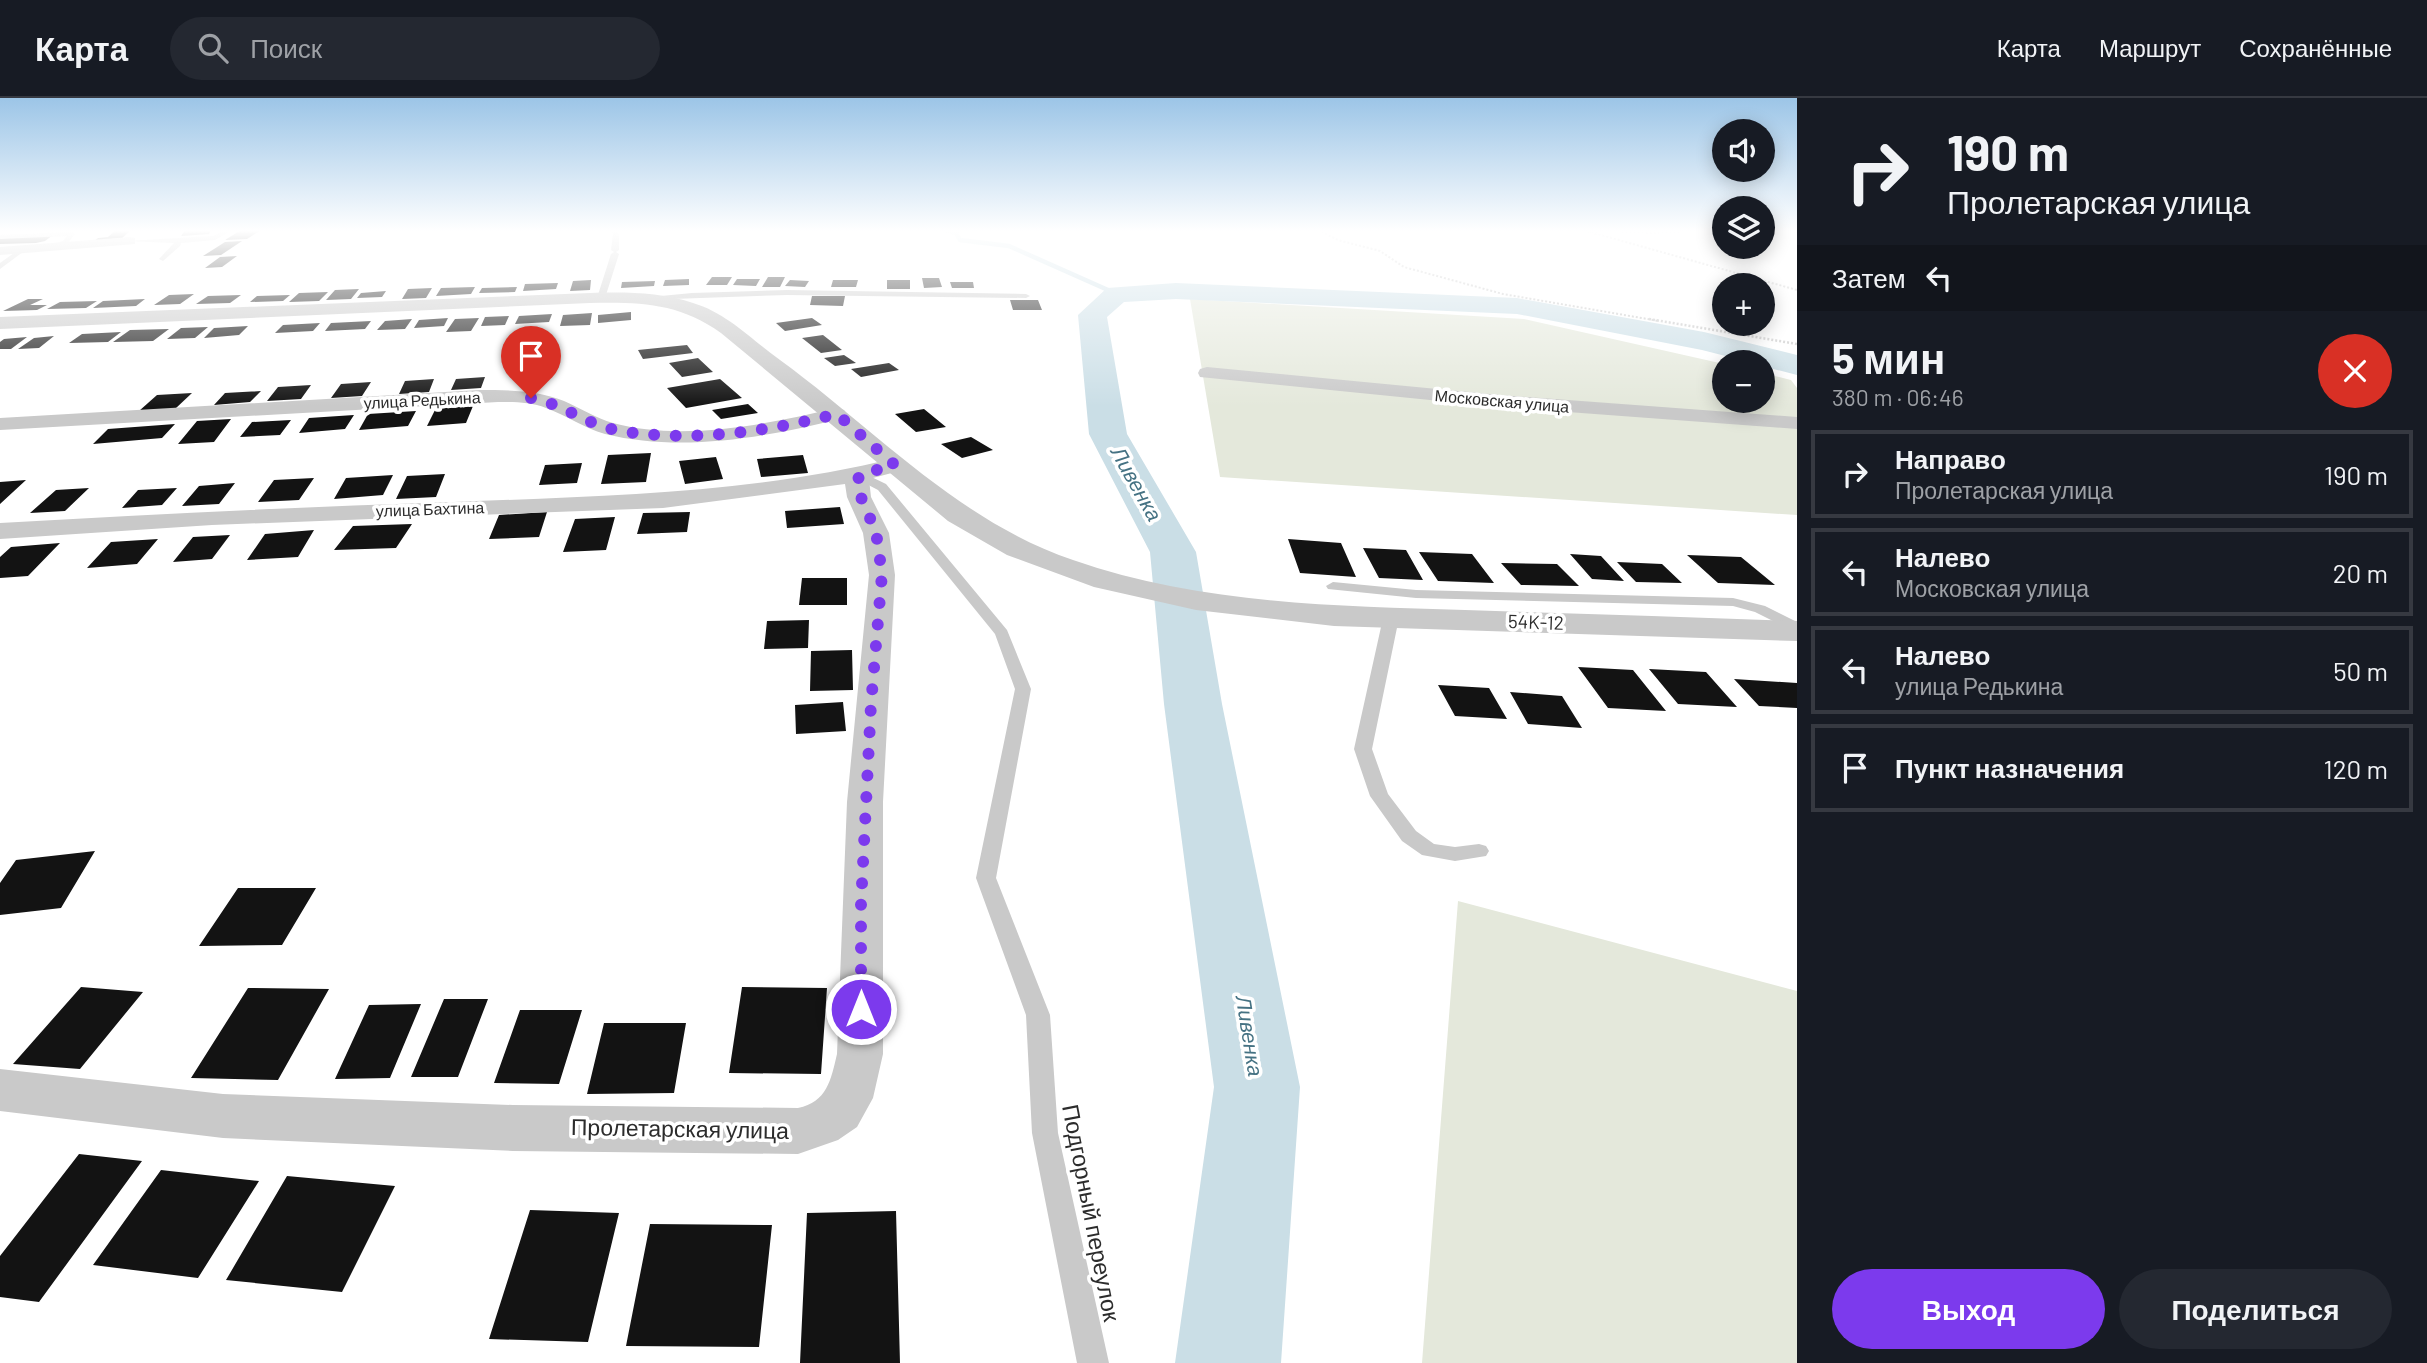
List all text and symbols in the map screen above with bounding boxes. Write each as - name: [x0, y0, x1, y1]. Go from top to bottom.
- search box: [170, 17, 660, 80]
- text: Карта: [35, 28, 128, 68]
- icon: search: [194, 29, 232, 67]
- text: Поиск: [250, 32, 322, 63]
- text: Карта: [1997, 33, 2061, 62]
- text: Маршрут: [2099, 33, 2201, 62]
- text: Сохранённые: [2239, 33, 2392, 62]
- map controls: [1712, 119, 1775, 413]
- button: sound: [1712, 119, 1775, 182]
- text: 190 m: [1947, 122, 2069, 181]
- icon: right: [1832, 126, 1923, 217]
- text: Пролетарская улица: [1947, 182, 2250, 220]
- button: layers: [1712, 196, 1775, 259]
- icon: left: [1920, 259, 1958, 297]
- text: Затем: [1832, 262, 1906, 293]
- button: +: [1712, 273, 1775, 336]
- pin: [501, 326, 561, 398]
- text: 5 мин: [1832, 332, 1945, 382]
- button: close: [2318, 334, 2392, 408]
- icon: arrive: [512, 337, 550, 375]
- button: −: [1712, 350, 1775, 413]
- text: 380 m · 06:46: [1832, 383, 1964, 411]
- street label: Московская улица: [1434, 385, 1570, 416]
- street label: улица Редькина: [363, 387, 481, 412]
- water label: Ливенка: [1106, 440, 1168, 525]
- text: Направо: [1895, 443, 2006, 474]
- icon: right: [1836, 455, 1874, 493]
- text: 190 m: [2324, 459, 2388, 490]
- text: Пролетарская улица: [1895, 476, 2113, 504]
- street label: улица Бахтина: [375, 497, 485, 520]
- text: Налево: [1895, 541, 1990, 572]
- icon: left: [1836, 553, 1874, 591]
- text: 20 m: [2333, 557, 2388, 588]
- text: Московская улица: [1895, 574, 2089, 602]
- street label: 54K-12: [1508, 609, 1564, 634]
- text: Налево: [1895, 639, 1990, 670]
- icon: left: [1836, 651, 1874, 689]
- text: 50 m: [2333, 655, 2388, 686]
- text: улица Редькина: [1895, 672, 2063, 700]
- icon: arrive: [1836, 749, 1874, 787]
- text: Пункт назначения: [1895, 752, 2124, 783]
- text: 120 m: [2324, 753, 2388, 784]
- position arrow: [824, 972, 898, 1046]
- water label: Ливенка: [1231, 992, 1269, 1078]
- street label: Подгорный переулок: [1057, 1102, 1127, 1325]
- street label: Пролетарская улица: [571, 1112, 789, 1144]
- button: Выход: [1832, 1269, 2105, 1349]
- button: Поделиться: [2119, 1269, 2392, 1349]

